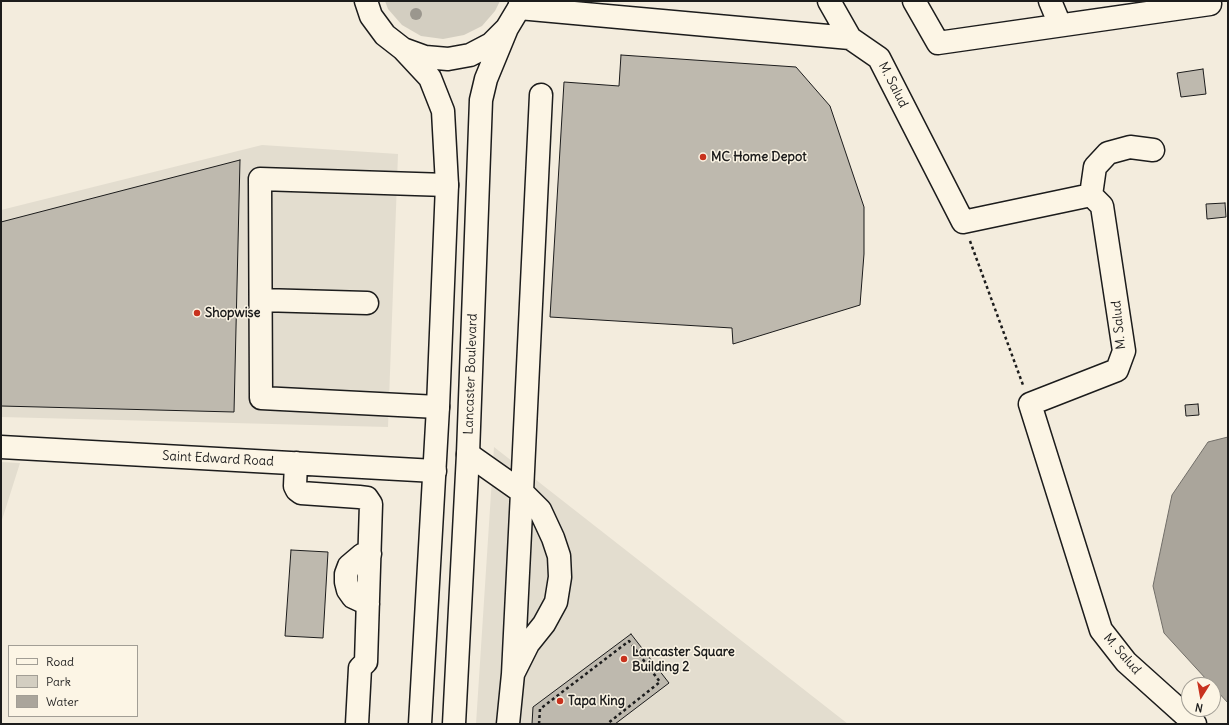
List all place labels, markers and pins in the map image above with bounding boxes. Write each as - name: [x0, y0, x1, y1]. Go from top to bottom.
- place label: MC Home Depot: [711, 149, 807, 165]
- marker: MC Home Depot: [698, 152, 708, 162]
- place label: Shopwise: [205, 305, 260, 321]
- marker: Shopwise: [192, 308, 202, 318]
- place label: Lancaster Square Building 2: [632, 644, 735, 675]
- marker: Lancaster Square Building 2: [619, 654, 629, 664]
- place label: Tapa King: [568, 693, 625, 709]
- marker: Tapa King: [555, 696, 565, 706]

